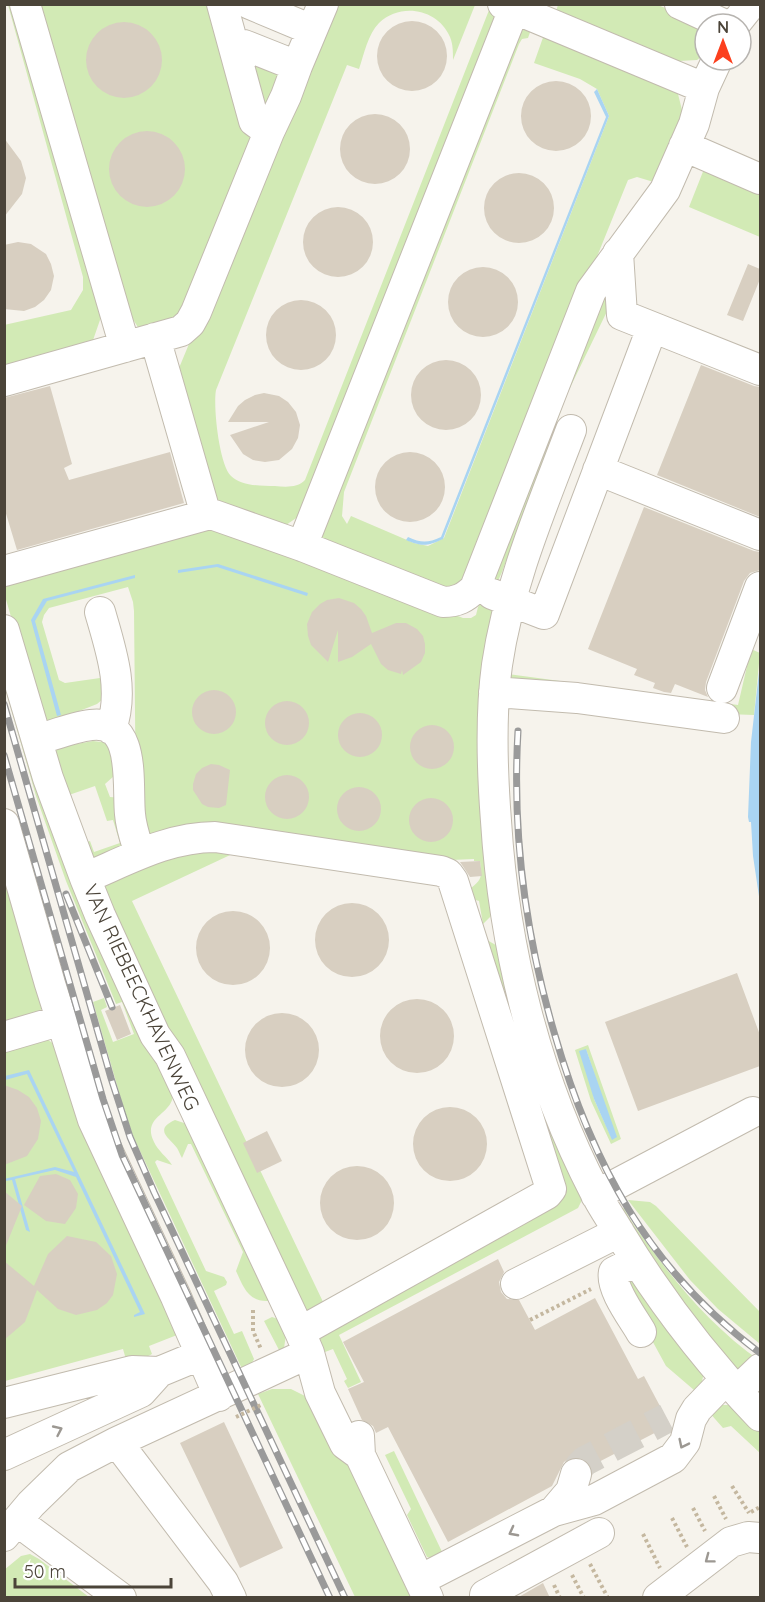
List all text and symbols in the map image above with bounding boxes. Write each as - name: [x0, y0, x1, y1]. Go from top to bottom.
- north arrow: [693, 12, 753, 72]
- text: N: [717, 17, 729, 37]
- street label: VAN RIEBEECKHAVENWEG: [78, 880, 206, 1114]
- one-way arrow: [51, 1426, 62, 1438]
- one-way arrow: [678, 1437, 690, 1448]
- one-way arrow: [509, 1525, 519, 1536]
- scale bar: [15, 1551, 171, 1589]
- one-way arrow: [704, 1551, 715, 1562]
- text: 50 m: [24, 1560, 66, 1583]

